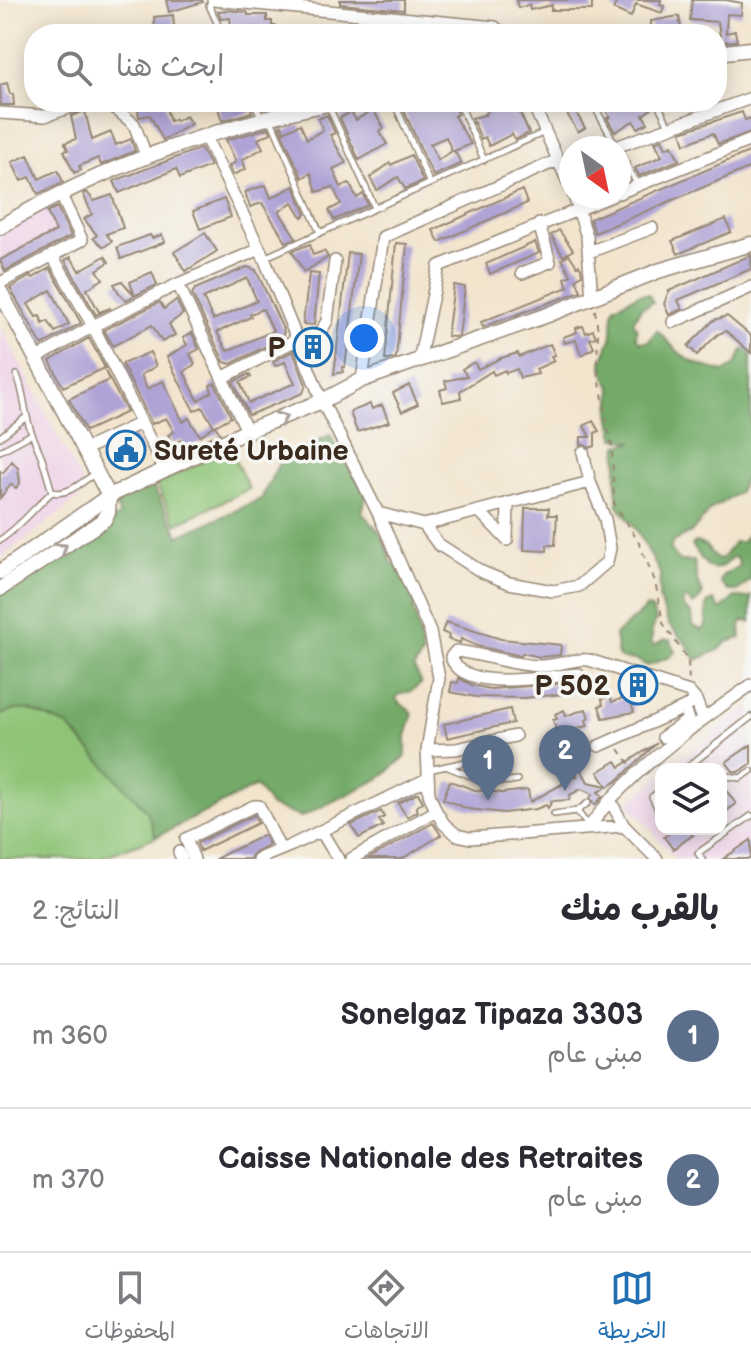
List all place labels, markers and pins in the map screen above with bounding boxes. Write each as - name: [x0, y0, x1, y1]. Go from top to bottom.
- building icon: P: [292, 326, 334, 368]
- place label: P: [267, 332, 285, 365]
- public building icon: Sureté Urbaine: [105, 429, 147, 471]
- place label: Sureté Urbaine: [154, 435, 349, 468]
- building icon: P 502: [617, 664, 659, 706]
- place label: P 502: [535, 670, 610, 703]
- pin: 2: [539, 725, 591, 791]
- pin: 1: [462, 735, 514, 801]

